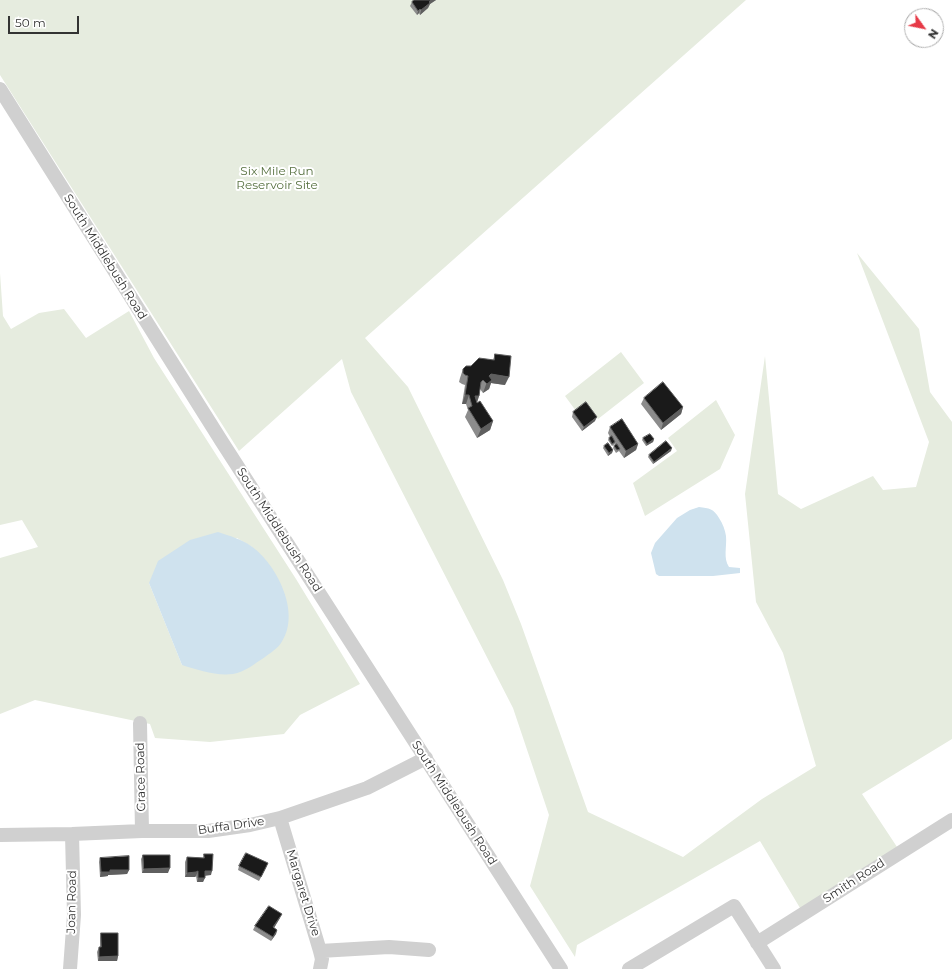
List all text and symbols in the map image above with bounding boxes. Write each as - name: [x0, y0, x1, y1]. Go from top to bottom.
- scale bar: [10, 8, 81, 34]
- north arrow: [904, 8, 944, 48]
- text: 50 m: [15, 15, 46, 30]
- text: N: [925, 26, 942, 42]
- park label: Six Mile Run Reservoir Site: [236, 164, 318, 192]
- street label: South Middlebush Road: [60, 192, 150, 322]
- street label: South Middlebush Road: [233, 465, 325, 595]
- street label: South Middlebush Road: [408, 738, 500, 868]
- street label: Grace Road: [133, 742, 149, 812]
- street label: Buffa Drive: [197, 814, 265, 838]
- street label: Margaret Drive: [283, 848, 323, 938]
- street label: Smith Road: [820, 856, 888, 906]
- street label: Joan Road: [64, 870, 80, 934]

